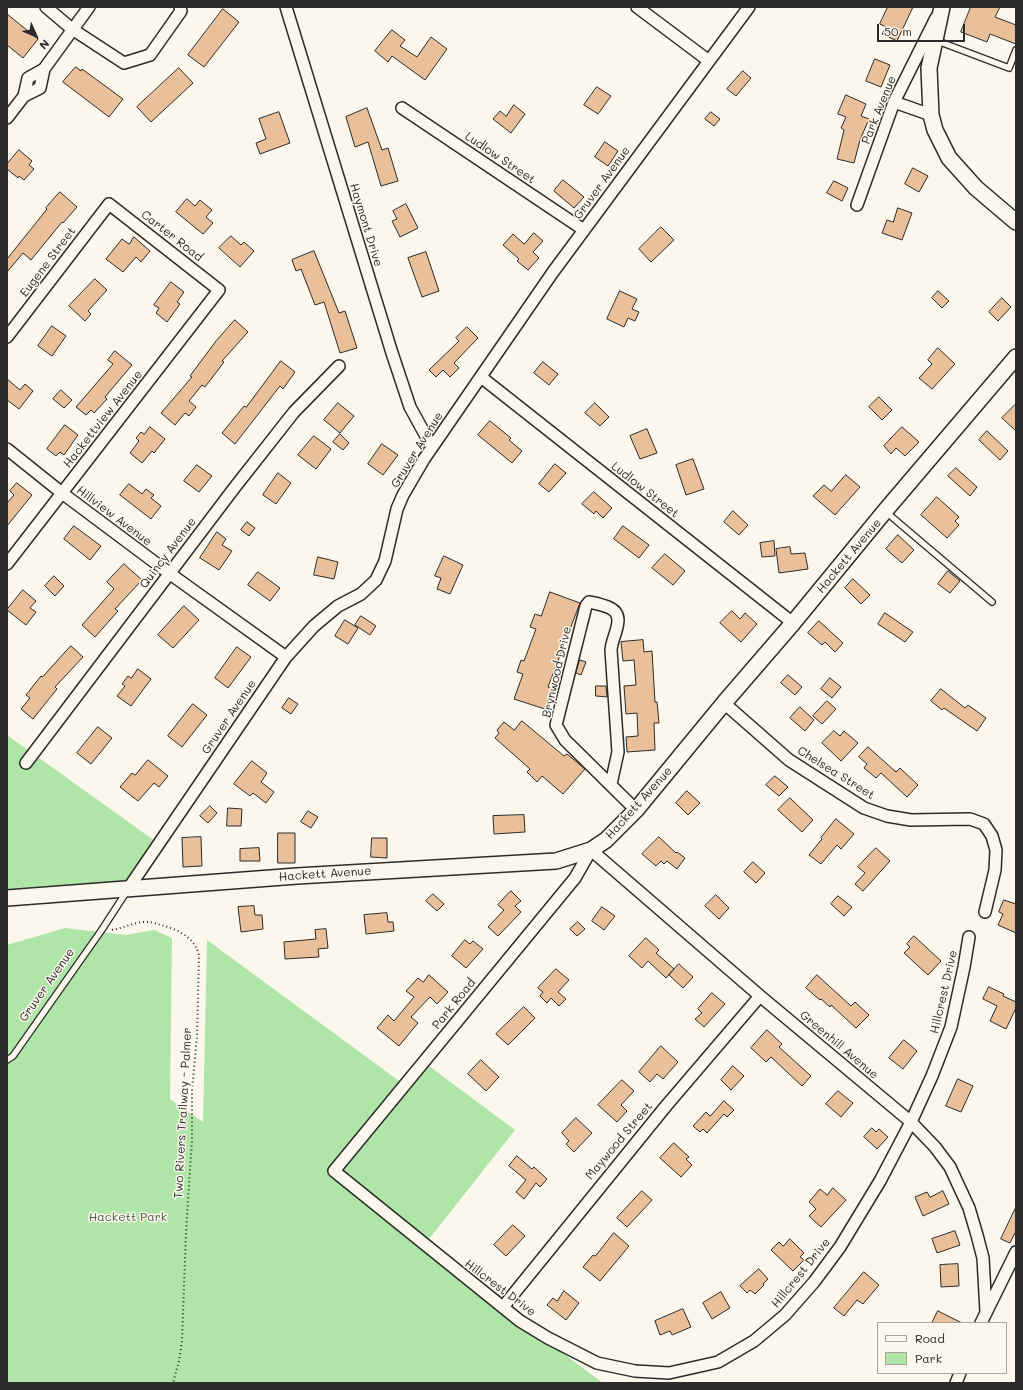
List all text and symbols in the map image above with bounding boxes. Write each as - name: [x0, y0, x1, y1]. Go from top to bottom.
- north arrow: [16, 16, 56, 56]
- scale bar: [879, 16, 967, 42]
- text: 50 m: [884, 23, 912, 39]
- text: N: [37, 37, 53, 53]
- street label: Park Avenue: [859, 74, 899, 146]
- street label: Ludlow Street: [462, 129, 538, 187]
- street label: Gruver Avenue: [571, 144, 633, 222]
- street label: Haymont Drive: [346, 182, 386, 268]
- street label: Carter Road: [138, 207, 206, 265]
- street label: Eugene Street: [17, 224, 79, 300]
- street label: Hackettview Avenue: [61, 367, 145, 471]
- street label: Gruver Avenue: [388, 409, 446, 491]
- street label: Ludlow Street: [608, 459, 682, 521]
- street label: Hillview Avenue: [74, 483, 154, 549]
- street label: Quincy Avenue: [137, 515, 199, 591]
- street label: Hackett Avenue: [814, 516, 884, 596]
- street label: Brynwood Drive: [540, 625, 574, 719]
- street label: Gruver Avenue: [199, 677, 259, 757]
- street label: Chelsea Street: [795, 743, 877, 803]
- street label: Hackett Avenue: [603, 764, 675, 842]
- street label: Hackett Avenue: [278, 864, 372, 884]
- street label: Gruver Avenue: [16, 945, 78, 1025]
- street label: Hillcrest Drive: [927, 949, 961, 1035]
- street label: Park Road: [429, 976, 479, 1032]
- street label: Greenhill Avenue: [797, 1008, 881, 1082]
- street label: Two Rivers Trailway - Palmer: [171, 1027, 195, 1199]
- street label: Maywood Street: [582, 1099, 656, 1183]
- park label: Hackett Park: [89, 1210, 167, 1224]
- street label: Hillcrest Drive: [769, 1235, 833, 1311]
- street label: Hillcrest Drive: [462, 1257, 538, 1319]
- legend: [877, 1322, 1007, 1374]
- text: Road: [915, 1330, 945, 1346]
- text: Park: [915, 1350, 942, 1366]

